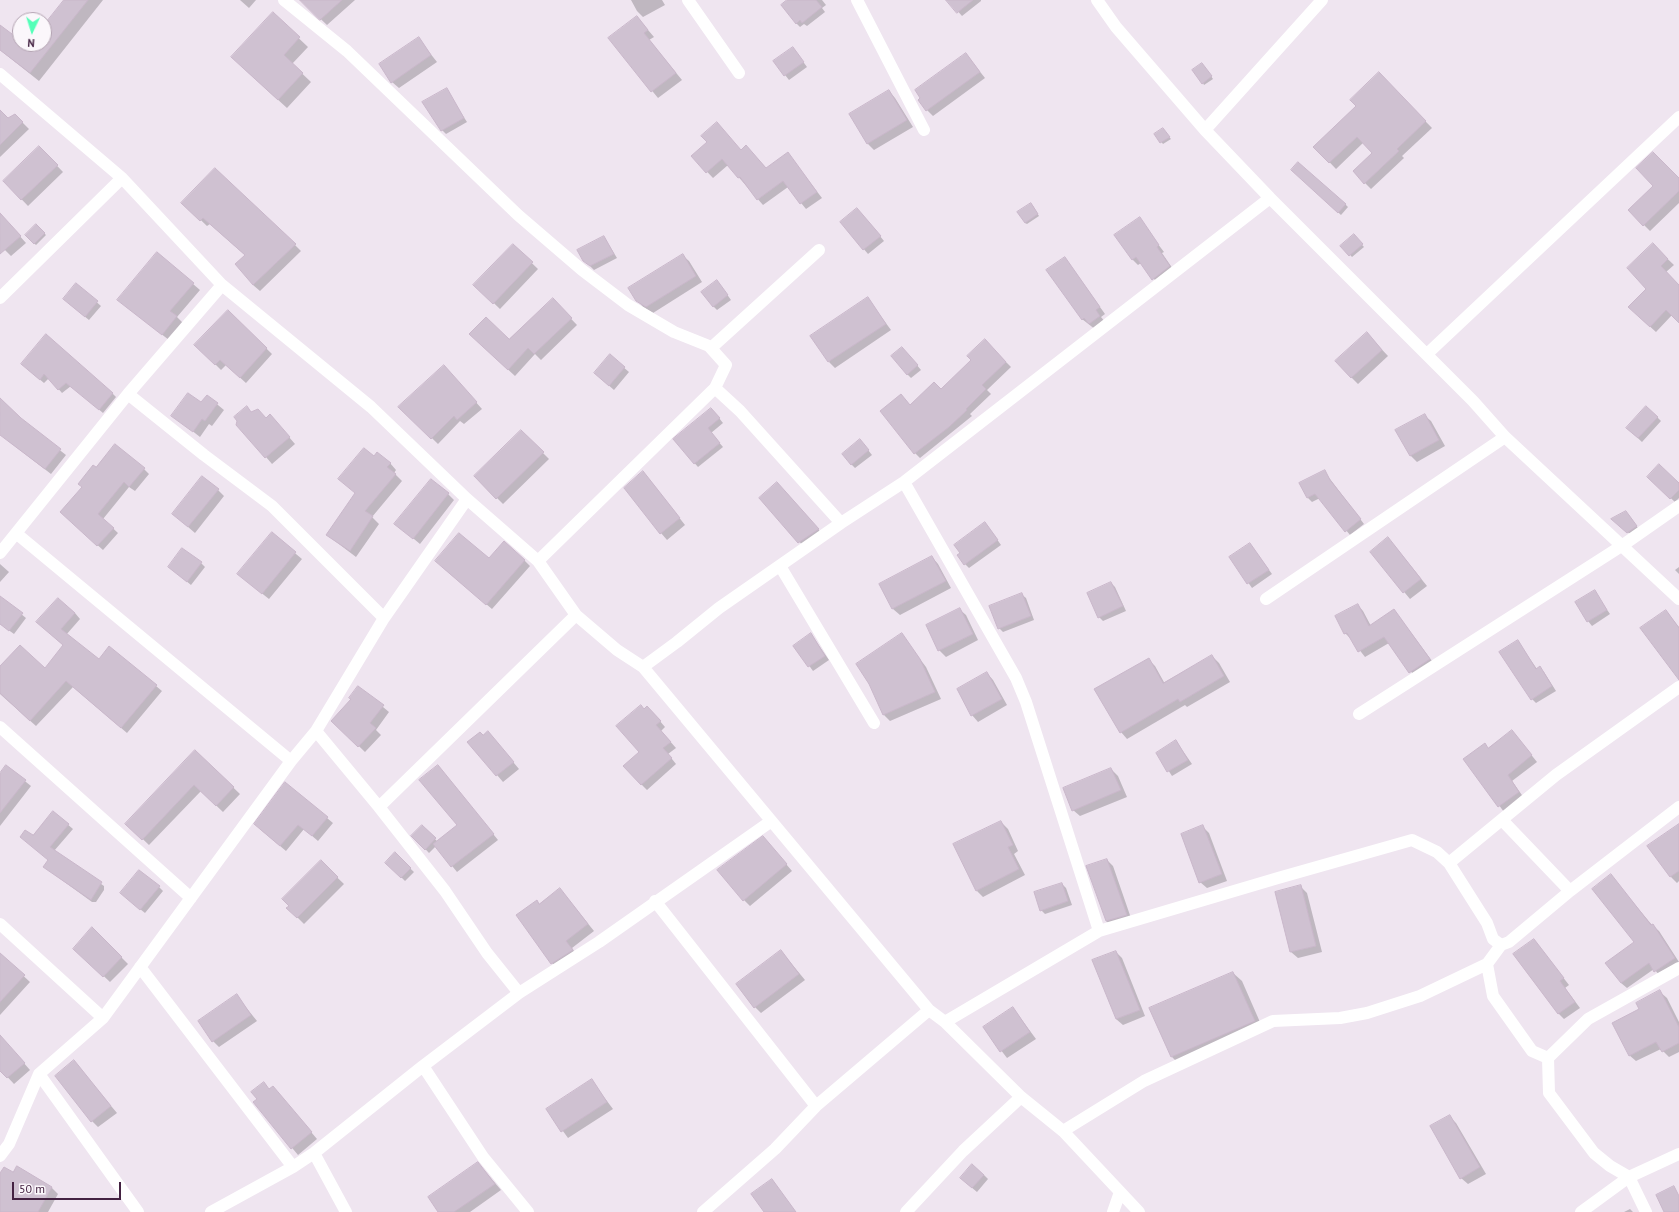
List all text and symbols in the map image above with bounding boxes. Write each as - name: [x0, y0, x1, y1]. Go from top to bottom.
- north arrow: [12, 12, 52, 52]
- text: N: [27, 36, 35, 50]
- scale bar: [14, 1174, 123, 1200]
- text: 50 m: [19, 1181, 45, 1196]

